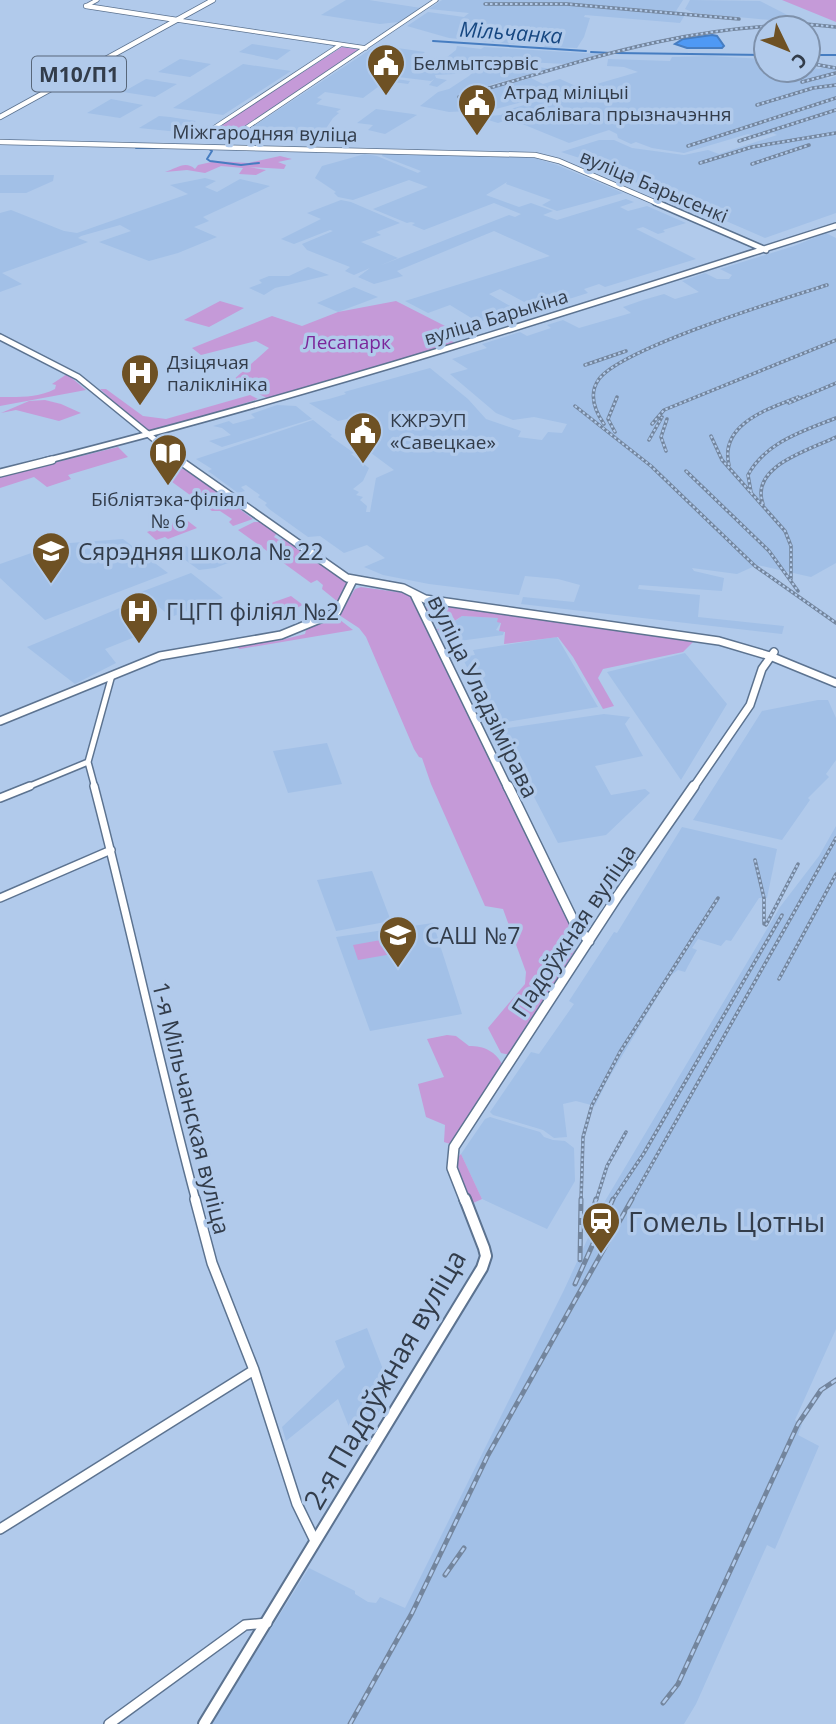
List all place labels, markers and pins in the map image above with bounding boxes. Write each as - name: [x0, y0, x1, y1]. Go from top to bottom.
- public building icon: Белмытсэрвіс: [365, 42, 407, 97]
- place label: Белмытсэрвіс: [413, 50, 539, 76]
- place label: Атрад міліцыі асаблівага прызначэння: [504, 79, 732, 127]
- public building icon: Атрад міліцыі асаблівага прызначэння: [456, 82, 498, 137]
- place label: Дзіцячая паліклініка: [167, 349, 268, 397]
- hospital icon: Дзіцячая паліклініка: [119, 352, 161, 407]
- place label: КЖРЭУП «Савецкае»: [390, 407, 496, 455]
- public building icon: КЖРЭУП «Савецкае»: [342, 410, 384, 465]
- library icon: Бібліятэка-філіял № 6: [147, 432, 189, 487]
- place label: Бібліятэка-філіял № 6: [91, 486, 245, 534]
- school or university icon: Сярэдняя школа № 22: [30, 530, 72, 585]
- place label: Сярэдняя школа № 22: [78, 535, 324, 567]
- hospital icon: ГЦГП філіял №2: [118, 590, 160, 645]
- place label: ГЦГП філіял №2: [166, 595, 339, 627]
- school or university icon: САШ №7: [377, 914, 419, 969]
- place label: САШ №7: [425, 919, 520, 951]
- station icon: Гомель Цотны: [580, 1200, 622, 1255]
- place label: Гомель Цотны: [628, 1202, 825, 1240]

